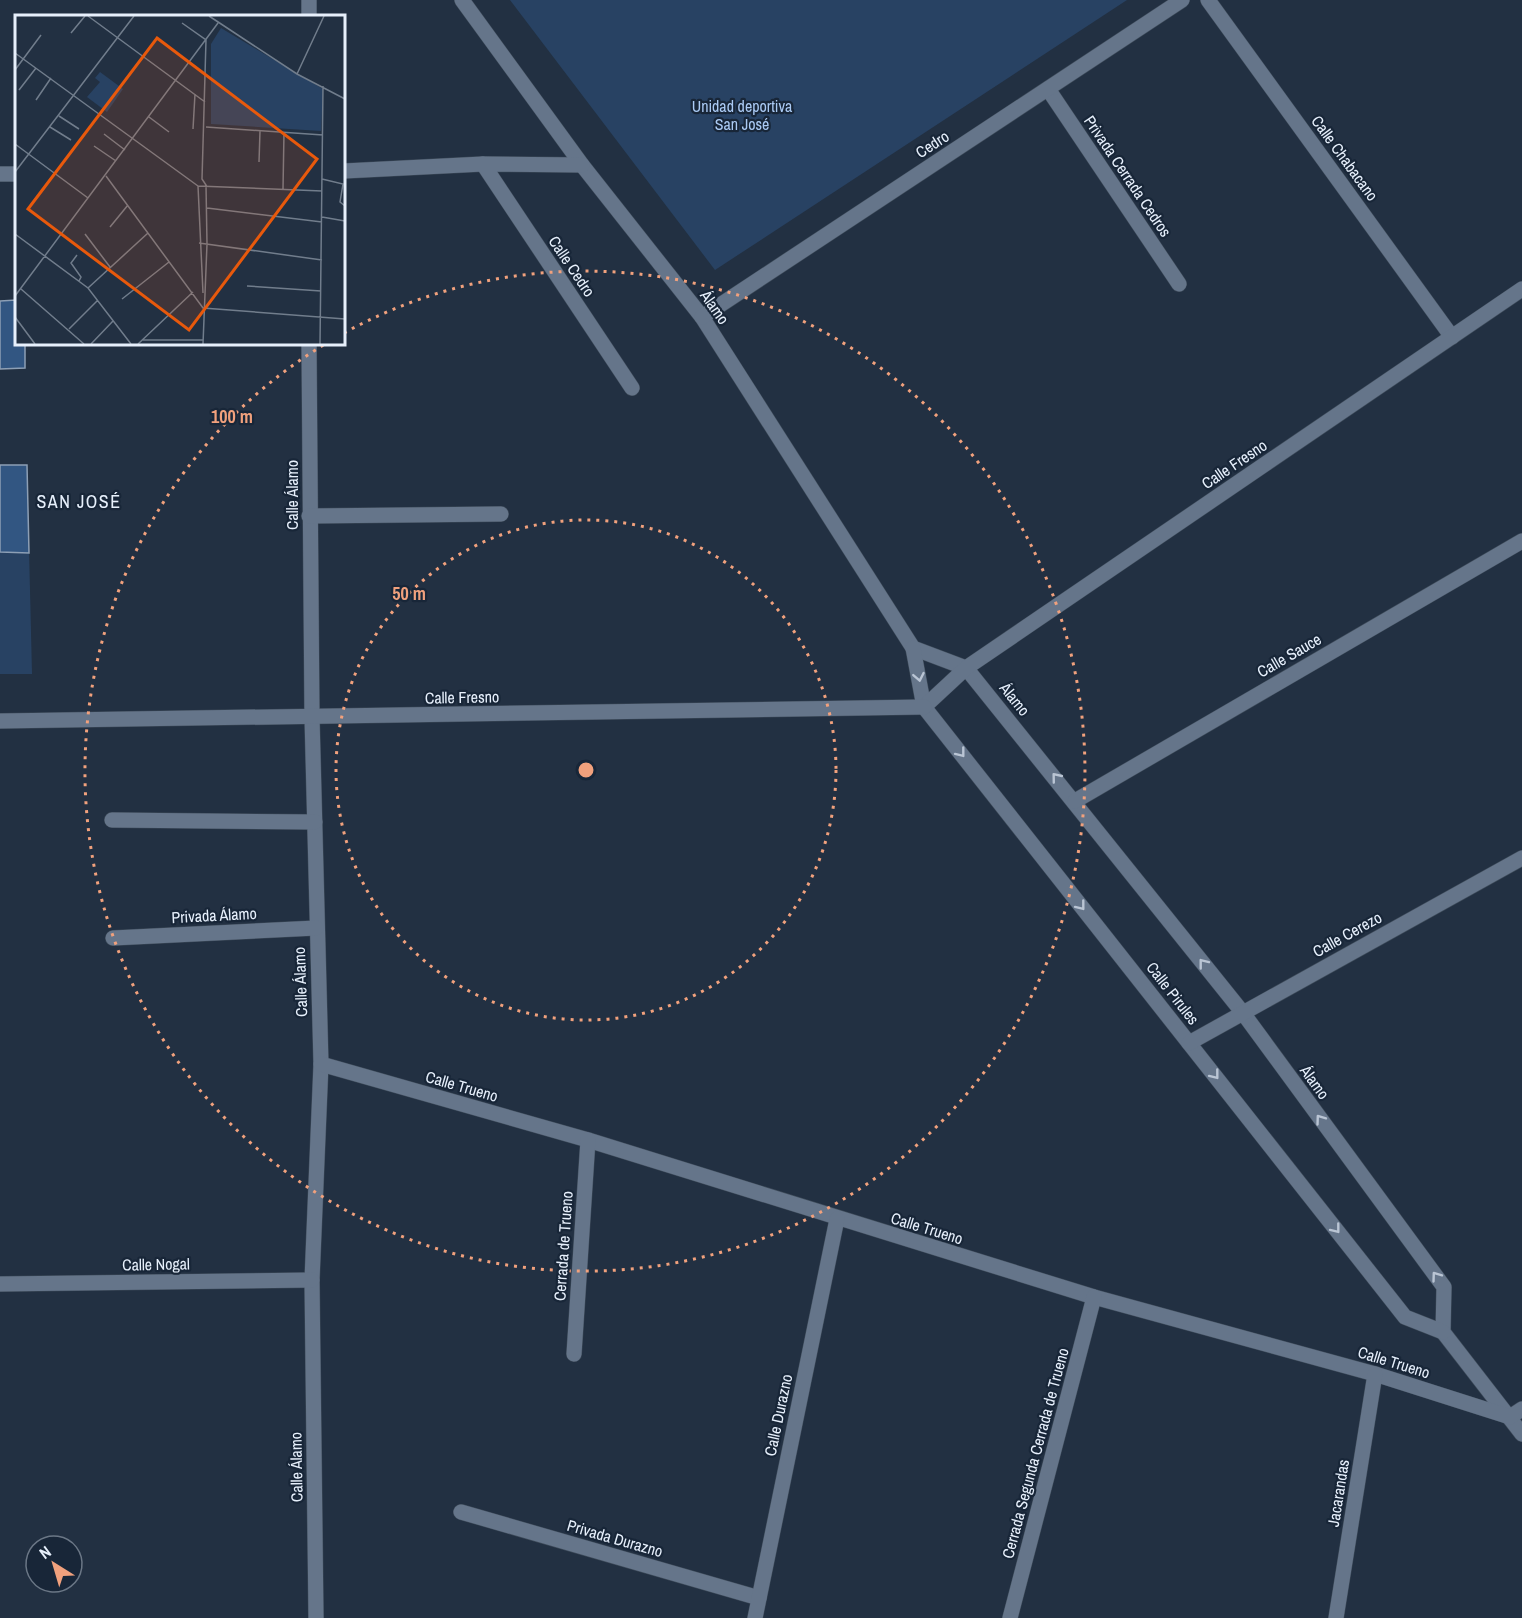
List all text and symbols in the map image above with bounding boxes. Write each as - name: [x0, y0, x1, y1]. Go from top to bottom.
- inset map: [15, 15, 345, 345]
- park label: Unidad deportiva San José: [692, 95, 793, 135]
- street label: Privada Cerrada Cedros: [1079, 111, 1177, 241]
- street label: Calle Chabacano: [1307, 111, 1383, 205]
- street label: Cedro: [911, 125, 953, 163]
- street label: Calle Cedro: [544, 231, 600, 301]
- street label: Álamo: [695, 285, 735, 329]
- text: 100 m: [211, 404, 253, 429]
- street label: Calle Fresno: [1197, 434, 1271, 494]
- street label: Calle Álamo: [281, 460, 303, 530]
- district label: SAN JOSÉ: [36, 489, 122, 514]
- text: 50 m: [392, 581, 426, 606]
- street label: Calle Sauce: [1253, 628, 1325, 682]
- one-way arrow: [912, 672, 925, 682]
- street label: Álamo: [994, 677, 1035, 720]
- street label: Calle Fresno: [425, 685, 499, 709]
- one-way arrow: [953, 746, 964, 757]
- centre of rings: [576, 760, 596, 780]
- one-way arrow: [1052, 773, 1063, 784]
- one-way arrow: [1074, 899, 1085, 910]
- street label: Privada Álamo: [171, 902, 257, 928]
- street label: Calle Cerezo: [1309, 906, 1385, 962]
- street label: Calle Álamo: [288, 947, 312, 1017]
- street label: Calle Pirules: [1141, 957, 1205, 1029]
- one-way arrow: [1200, 959, 1211, 970]
- street label: Álamo: [1295, 1060, 1335, 1104]
- street label: Calle Trueno: [423, 1065, 501, 1107]
- one-way arrow: [1208, 1069, 1219, 1080]
- one-way arrow: [1317, 1114, 1328, 1125]
- street label: Cerrada de Trueno: [548, 1190, 578, 1302]
- street label: Calle Trueno: [888, 1207, 966, 1249]
- one-way arrow: [1328, 1222, 1339, 1233]
- street label: Calle Nogal: [122, 1252, 190, 1276]
- one-way arrow: [1432, 1272, 1443, 1283]
- street label: Calle Trueno: [1355, 1341, 1433, 1383]
- street label: Cerrada Segunda Cerrada de Trueno: [996, 1345, 1074, 1561]
- street label: Calle Durazno: [759, 1372, 797, 1458]
- street label: Calle Álamo: [284, 1432, 308, 1502]
- street label: Jacarandas: [1322, 1458, 1354, 1528]
- street label: Privada Durazno: [565, 1514, 665, 1562]
- north arrow: [24, 1534, 84, 1594]
- text: N: [35, 1540, 55, 1564]

